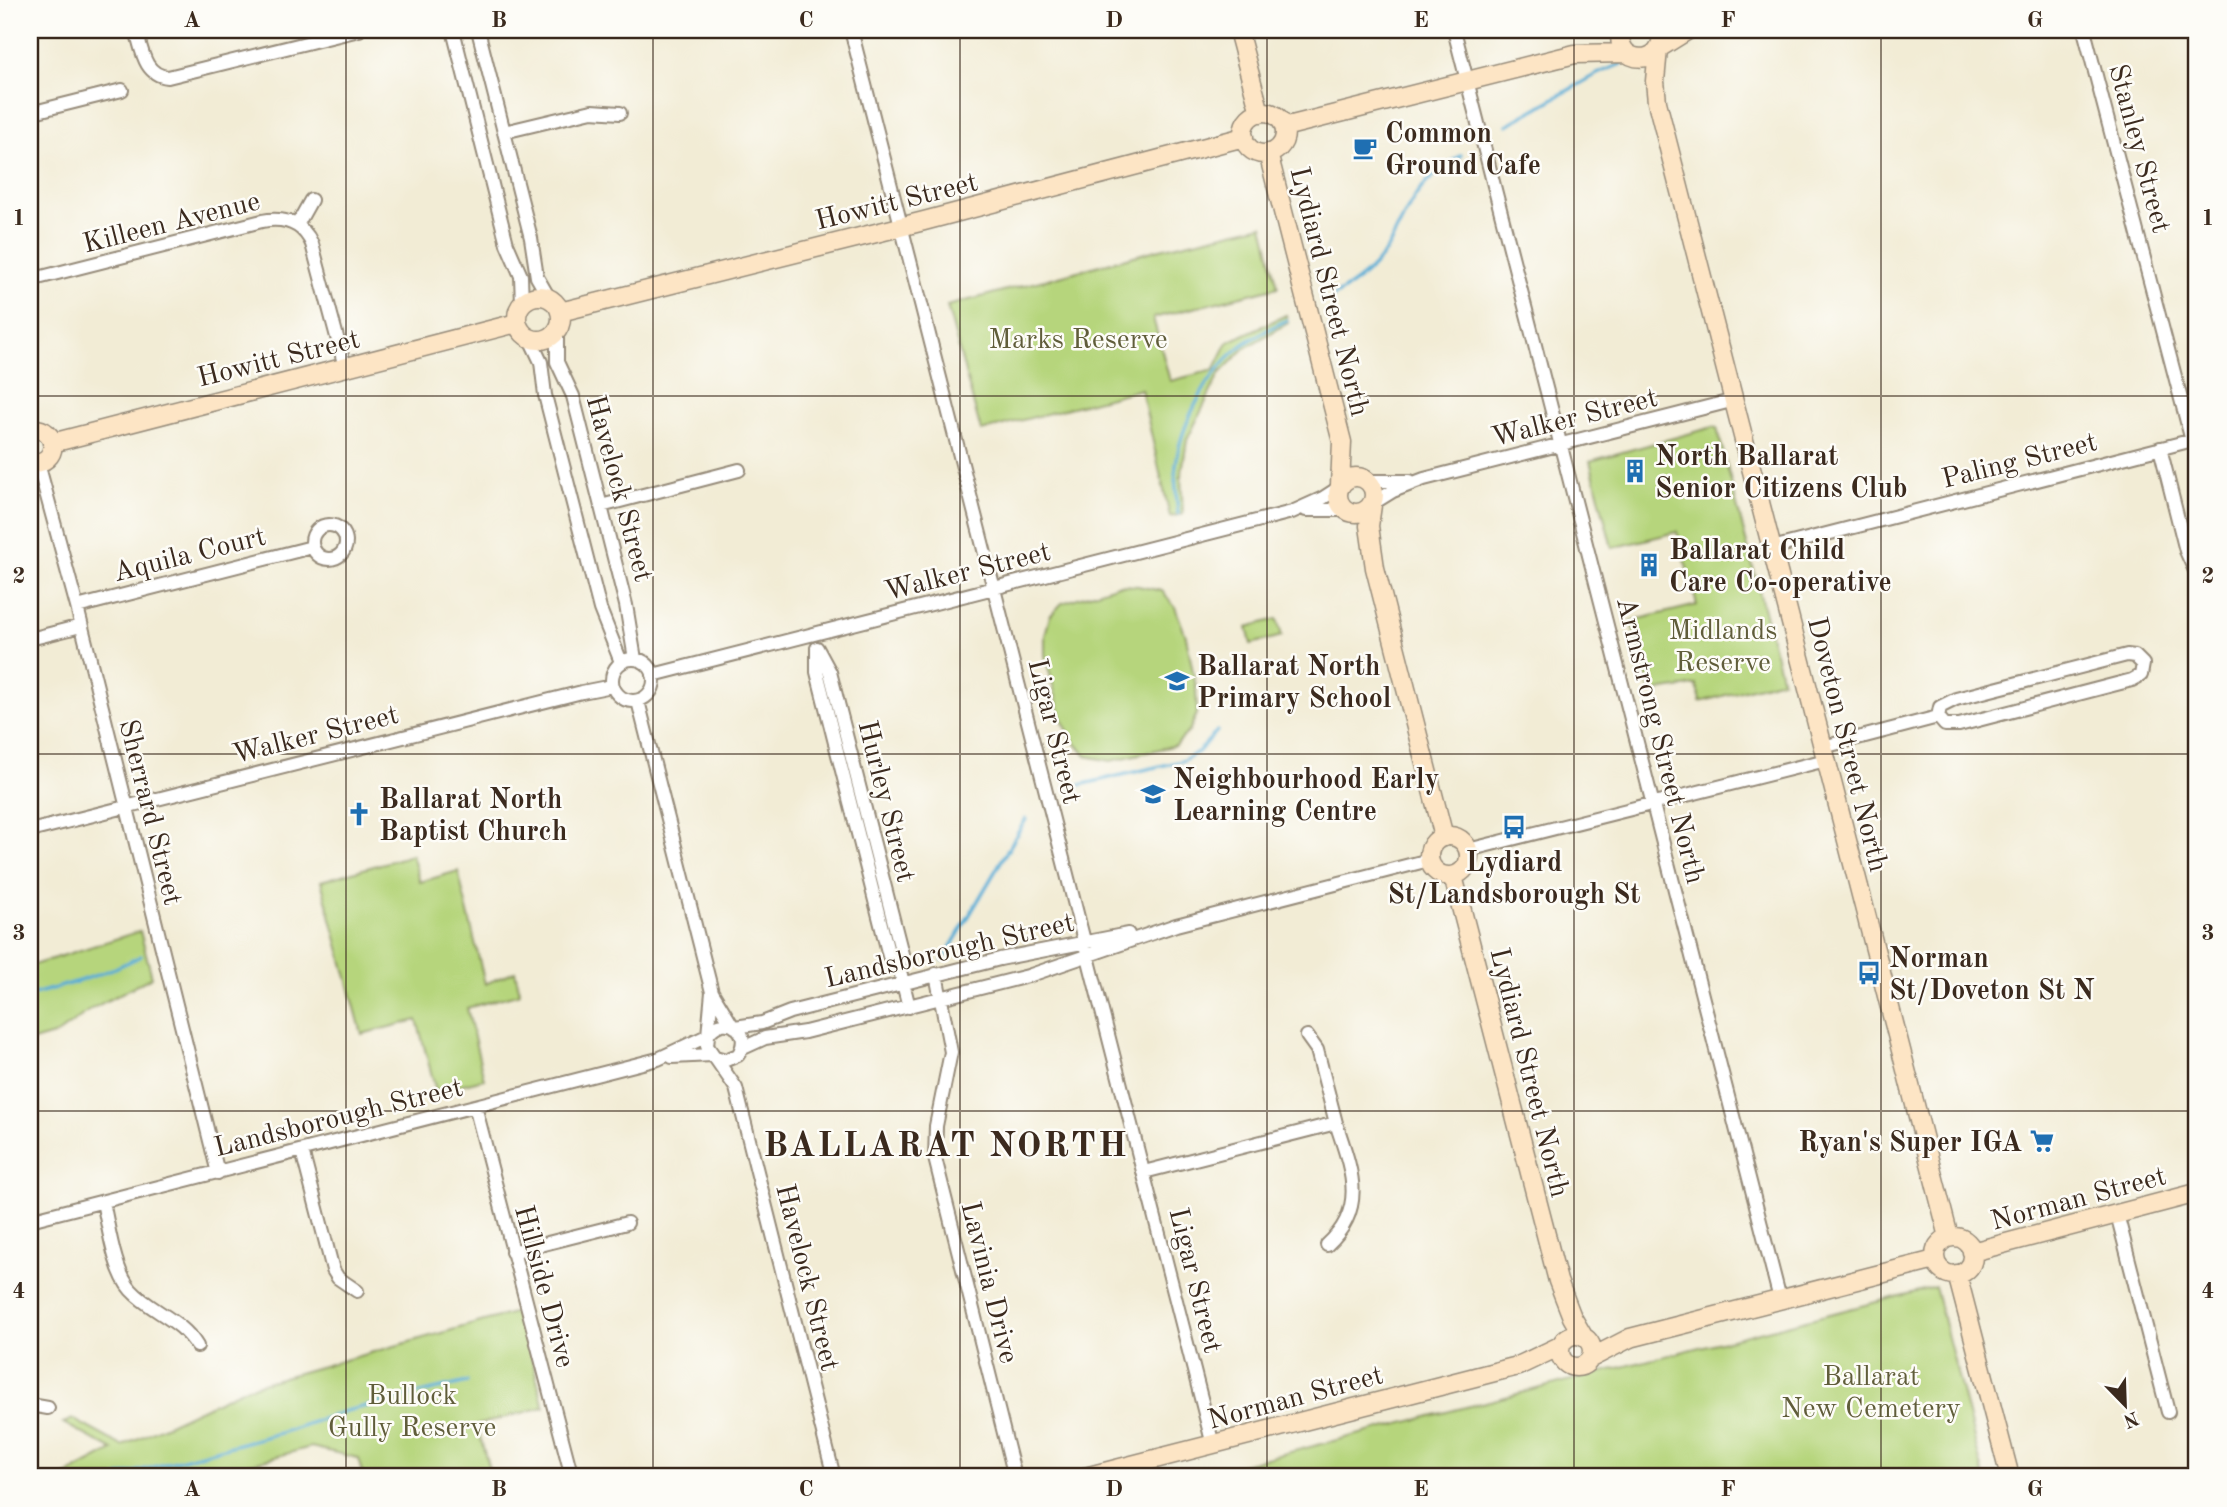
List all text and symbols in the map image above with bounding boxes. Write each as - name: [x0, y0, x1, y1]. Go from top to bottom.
- text: A: [183, 9, 201, 32]
- text: B: [491, 9, 507, 32]
- text: C: [798, 9, 814, 32]
- text: D: [1105, 9, 1123, 32]
- text: E: [1413, 9, 1429, 32]
- text: F: [1720, 9, 1736, 32]
- text: G: [2027, 9, 2043, 32]
- street label: Stanley Street: [2102, 61, 2174, 236]
- place label: Common Ground Cafe: [1385, 121, 1541, 181]
- cafe icon: Common Ground Cafe: [1351, 134, 1379, 162]
- street label: Lydiard Street North: [1284, 164, 1373, 419]
- street label: Howitt Street: [813, 169, 981, 237]
- street label: Killeen Avenue: [80, 188, 263, 259]
- text: 1: [12, 207, 26, 230]
- text: 1: [2201, 207, 2215, 230]
- street label: Howitt Street: [195, 326, 363, 394]
- park label: Marks Reserve: [988, 327, 1168, 355]
- street label: Walker Street: [1489, 385, 1661, 453]
- street label: Havelock Street: [580, 393, 656, 585]
- street label: Paling Street: [1939, 429, 2100, 495]
- place label: North Ballarat Senior Citizens Club: [1655, 444, 1908, 504]
- building icon: North Ballarat Senior Citizens Club: [1621, 457, 1649, 485]
- street label: Aquila Court: [111, 523, 269, 588]
- place label: Ballarat Child Care Co-operative: [1669, 538, 1892, 598]
- street label: Walker Street: [882, 539, 1054, 607]
- building icon: Ballarat Child Care Co-operative: [1635, 551, 1663, 579]
- text: 2: [12, 565, 26, 588]
- text: 2: [2201, 565, 2215, 588]
- street label: Armstrong Street North: [1610, 594, 1708, 887]
- street label: Doveton Street North: [1801, 614, 1891, 875]
- park label: Midlands Reserve: [1669, 618, 1777, 678]
- place label: Ballarat North Primary School: [1197, 654, 1392, 714]
- street label: Ligar Street: [1022, 656, 1085, 807]
- school or university icon: Ballarat North Primary School: [1163, 667, 1191, 695]
- street label: Walker Street: [230, 702, 402, 770]
- street label: Sherrard Street: [112, 717, 186, 908]
- street label: Hurley Street: [851, 718, 919, 886]
- place label: Neighbourhood Early Learning Centre: [1173, 767, 1439, 827]
- school or university icon: Neighbourhood Early Learning Centre: [1139, 780, 1167, 808]
- place label: Ballarat North Baptist Church: [379, 787, 567, 847]
- church icon: Ballarat North Baptist Church: [345, 800, 373, 828]
- bus stop icon: Lydiard St/Landsborough St: [1500, 813, 1528, 841]
- place label: Lydiard St/Landsborough St: [1388, 850, 1640, 910]
- street label: Landsborough Street: [822, 910, 1077, 994]
- text: 3: [12, 922, 26, 945]
- text: 3: [2201, 922, 2215, 945]
- street label: Lydiard Street North: [1484, 945, 1573, 1200]
- place label: Norman St/Doveton St N: [1889, 946, 2095, 1006]
- bus stop icon: Norman St/Doveton St N: [1855, 959, 1883, 987]
- street label: Landsborough Street: [211, 1074, 466, 1163]
- supermarket icon: Ryan's Super IGA: [2028, 1127, 2056, 1155]
- district label: BALLARAT NORTH: [763, 1129, 1129, 1164]
- place label: Ryan's Super IGA: [1798, 1130, 2022, 1158]
- street label: Norman Street: [1988, 1163, 2169, 1237]
- street label: Havelock Street: [769, 1181, 843, 1374]
- street label: Lavinia Drive: [954, 1199, 1022, 1367]
- street label: Hillside Drive: [508, 1202, 578, 1371]
- street label: Ligar Street: [1163, 1205, 1226, 1356]
- text: 4: [12, 1280, 26, 1303]
- text: 4: [2201, 1280, 2215, 1303]
- street label: Norman Street: [1205, 1362, 1386, 1436]
- park label: Ballarat New Cemetery: [1781, 1364, 1961, 1424]
- north arrow: [2090, 1370, 2160, 1440]
- park label: Bullock Gully Reserve: [328, 1383, 496, 1443]
- text: N: [2120, 1407, 2141, 1430]
- text: A: [183, 1478, 201, 1501]
- text: B: [491, 1478, 507, 1501]
- text: C: [798, 1478, 814, 1501]
- text: D: [1105, 1478, 1123, 1501]
- text: E: [1413, 1478, 1429, 1501]
- text: F: [1720, 1478, 1736, 1501]
- text: G: [2027, 1478, 2043, 1501]

